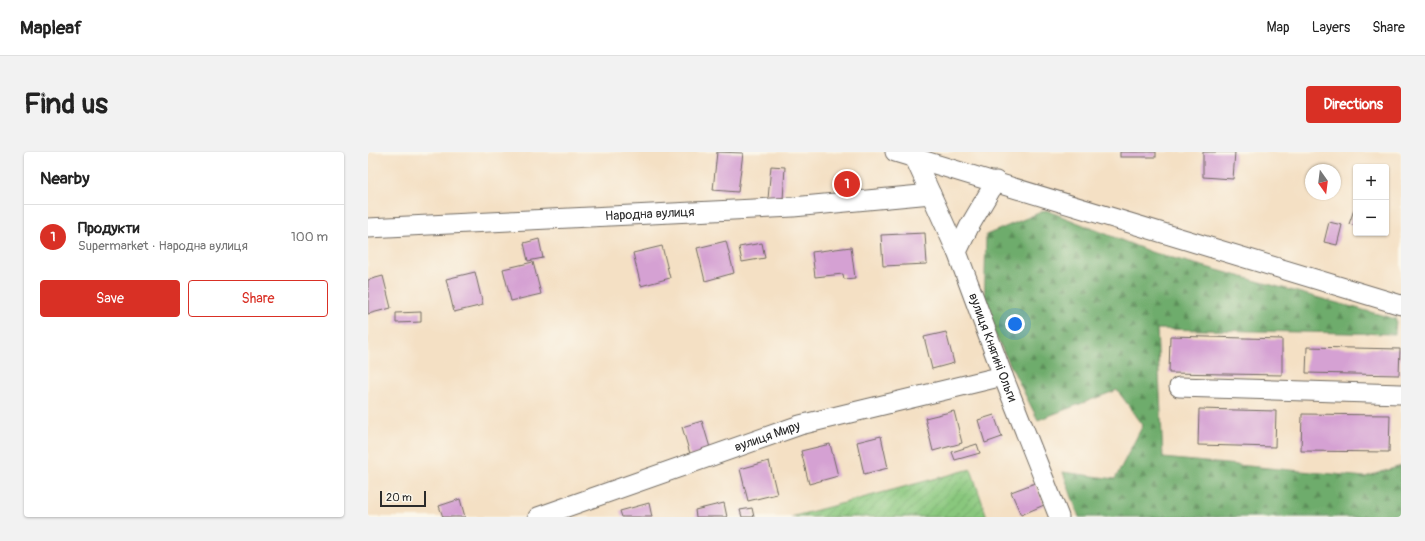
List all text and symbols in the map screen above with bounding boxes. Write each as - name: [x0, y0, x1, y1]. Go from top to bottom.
- text: Mapleaf: [20, 16, 82, 40]
- text: Map: [1267, 19, 1290, 36]
- text: Layers: [1312, 19, 1350, 36]
- text: Share: [1372, 19, 1405, 36]
- button: Directions: [1306, 86, 1401, 123]
- text: Find us: [24, 87, 108, 122]
- north arrow: [1305, 164, 1341, 200]
- map controls: [1353, 164, 1389, 236]
- button: +: [1353, 164, 1389, 200]
- text: Nearby: [40, 168, 89, 189]
- pin: 1: [834, 169, 860, 199]
- button: −: [1353, 200, 1389, 236]
- street label: Народна вулиця: [605, 204, 695, 224]
- text: Продукти: [78, 219, 139, 238]
- text: 1: [50, 229, 56, 245]
- text: 100 m: [291, 229, 328, 245]
- text: Supermarket · Народна вулиця: [78, 238, 248, 254]
- button: Save: [40, 280, 180, 317]
- button: Share: [188, 280, 328, 317]
- street label: вулиця Княгині Ольги: [965, 291, 1021, 404]
- your location: [1005, 314, 1025, 334]
- street label: вулиця Миру: [732, 417, 803, 455]
- scale bar: [380, 489, 426, 508]
- text: 20 m: [386, 491, 412, 504]

